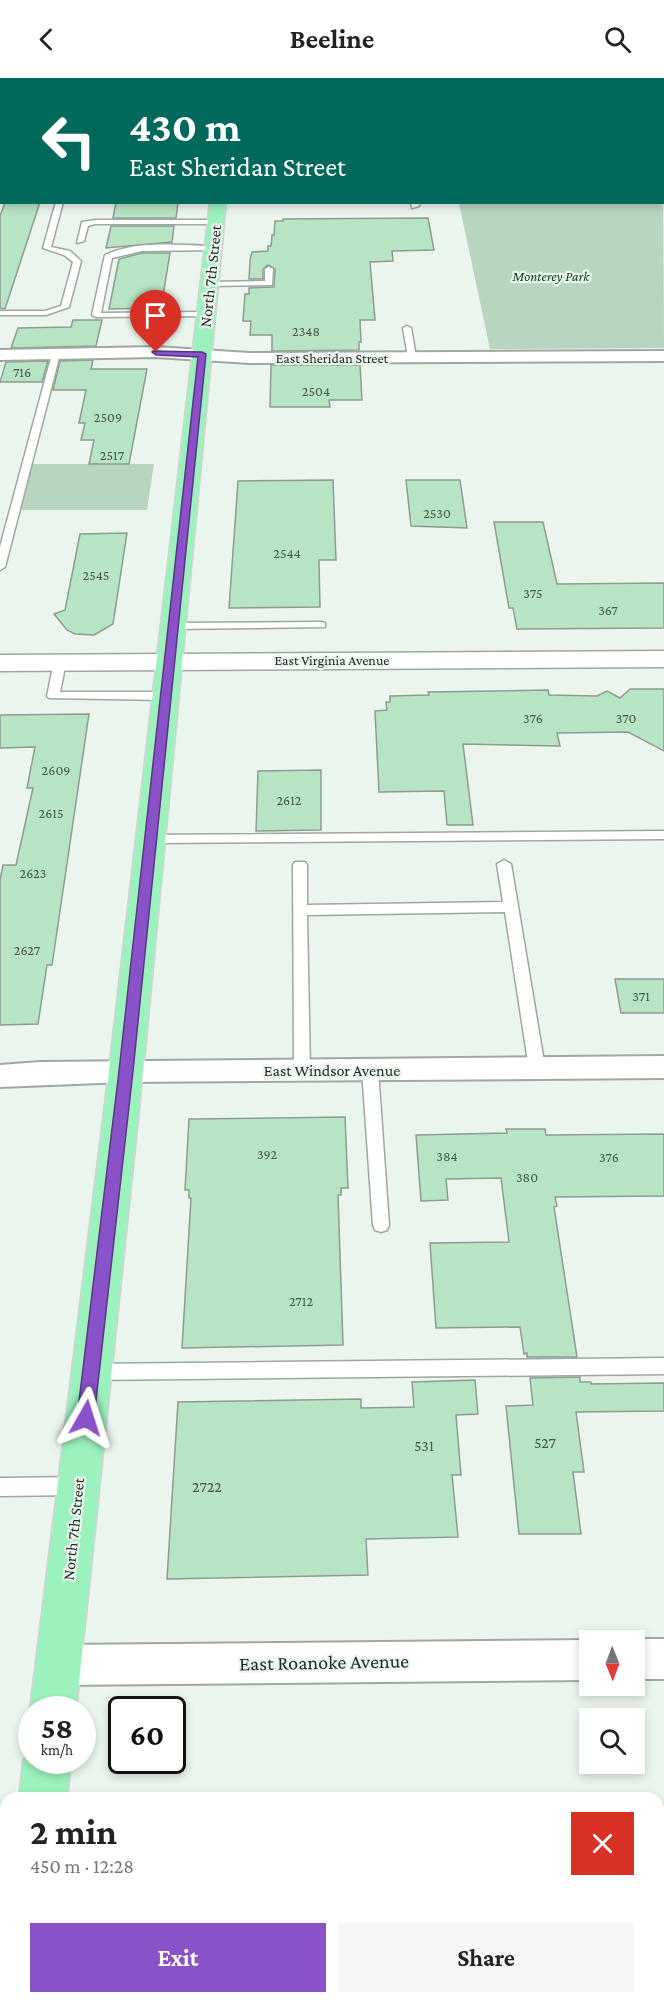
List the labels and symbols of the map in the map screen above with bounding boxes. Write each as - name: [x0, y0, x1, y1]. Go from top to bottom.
- street label: North 7th Street: [197, 223, 224, 328]
- park label: Monterey Park: [512, 268, 590, 284]
- pin: [130, 290, 181, 352]
- house number: 2348: [292, 323, 320, 339]
- street label: East Sheridan Street: [276, 350, 389, 366]
- house number: 716: [13, 364, 31, 380]
- house number: 2504: [302, 383, 330, 399]
- house number: 2509: [94, 409, 122, 425]
- house number: 2517: [100, 447, 125, 463]
- house number: 2530: [423, 505, 451, 521]
- house number: 2544: [273, 545, 301, 561]
- house number: 2545: [83, 567, 109, 583]
- house number: 375: [523, 585, 543, 601]
- house number: 367: [598, 602, 618, 618]
- street label: East Virginia Avenue: [275, 652, 389, 668]
- house number: 376: [523, 710, 543, 726]
- house number: 370: [616, 710, 636, 726]
- house number: 2609: [42, 762, 70, 778]
- house number: 2612: [276, 792, 302, 808]
- house number: 2615: [38, 805, 64, 821]
- house number: 2623: [20, 865, 46, 881]
- house number: 2627: [14, 942, 41, 958]
- house number: 371: [632, 988, 650, 1004]
- street label: East Windsor Avenue: [264, 1062, 400, 1079]
- house number: 392: [257, 1146, 277, 1162]
- house number: 384: [436, 1148, 458, 1164]
- house number: 376: [599, 1149, 619, 1165]
- house number: 380: [516, 1169, 538, 1185]
- house number: 2712: [289, 1293, 313, 1309]
- position arrow: [54, 1386, 118, 1450]
- house number: 527: [534, 1434, 557, 1451]
- house number: 531: [414, 1437, 434, 1454]
- street label: North 7th Street: [60, 1476, 87, 1581]
- house number: 2722: [192, 1478, 222, 1495]
- north arrow: [579, 1630, 645, 1696]
- street label: East Roanoke Avenue: [239, 1650, 409, 1674]
- speed limit sign: 60: [108, 1696, 186, 1774]

